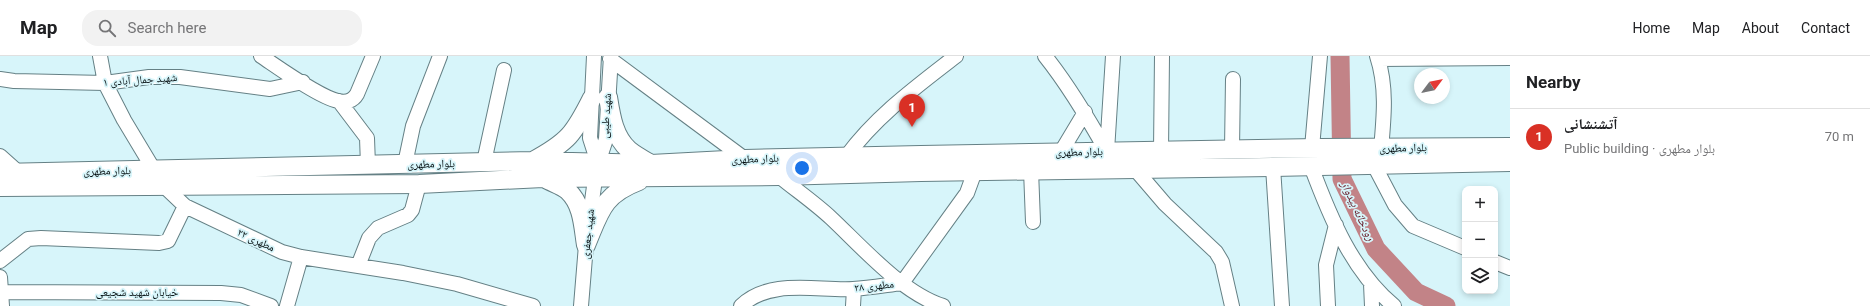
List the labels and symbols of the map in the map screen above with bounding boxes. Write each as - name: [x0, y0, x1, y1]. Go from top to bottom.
- north arrow: [1414, 68, 1450, 104]
- street label: شهید جمال آبادی ۱: [102, 71, 178, 89]
- street label: شهید طیبی: [598, 93, 614, 139]
- pin: 1: [899, 94, 925, 127]
- street label: بلوار مطهری: [1379, 141, 1427, 155]
- street label: بلوار مطهری: [1055, 145, 1103, 159]
- street label: بلوار مطهری: [731, 152, 779, 166]
- street label: بلوار مطهری: [407, 157, 455, 171]
- your location: [792, 158, 812, 178]
- street label: بلوار مطهری: [83, 164, 131, 178]
- water label: رودخانه بیدواز: [1337, 178, 1378, 243]
- street label: شهید جعفری: [579, 208, 597, 260]
- street label: مطهری ۲۲: [235, 226, 277, 254]
- street label: مطهری ۲۸: [853, 277, 895, 295]
- street label: خیابان شهید شجیعی: [96, 286, 178, 299]

